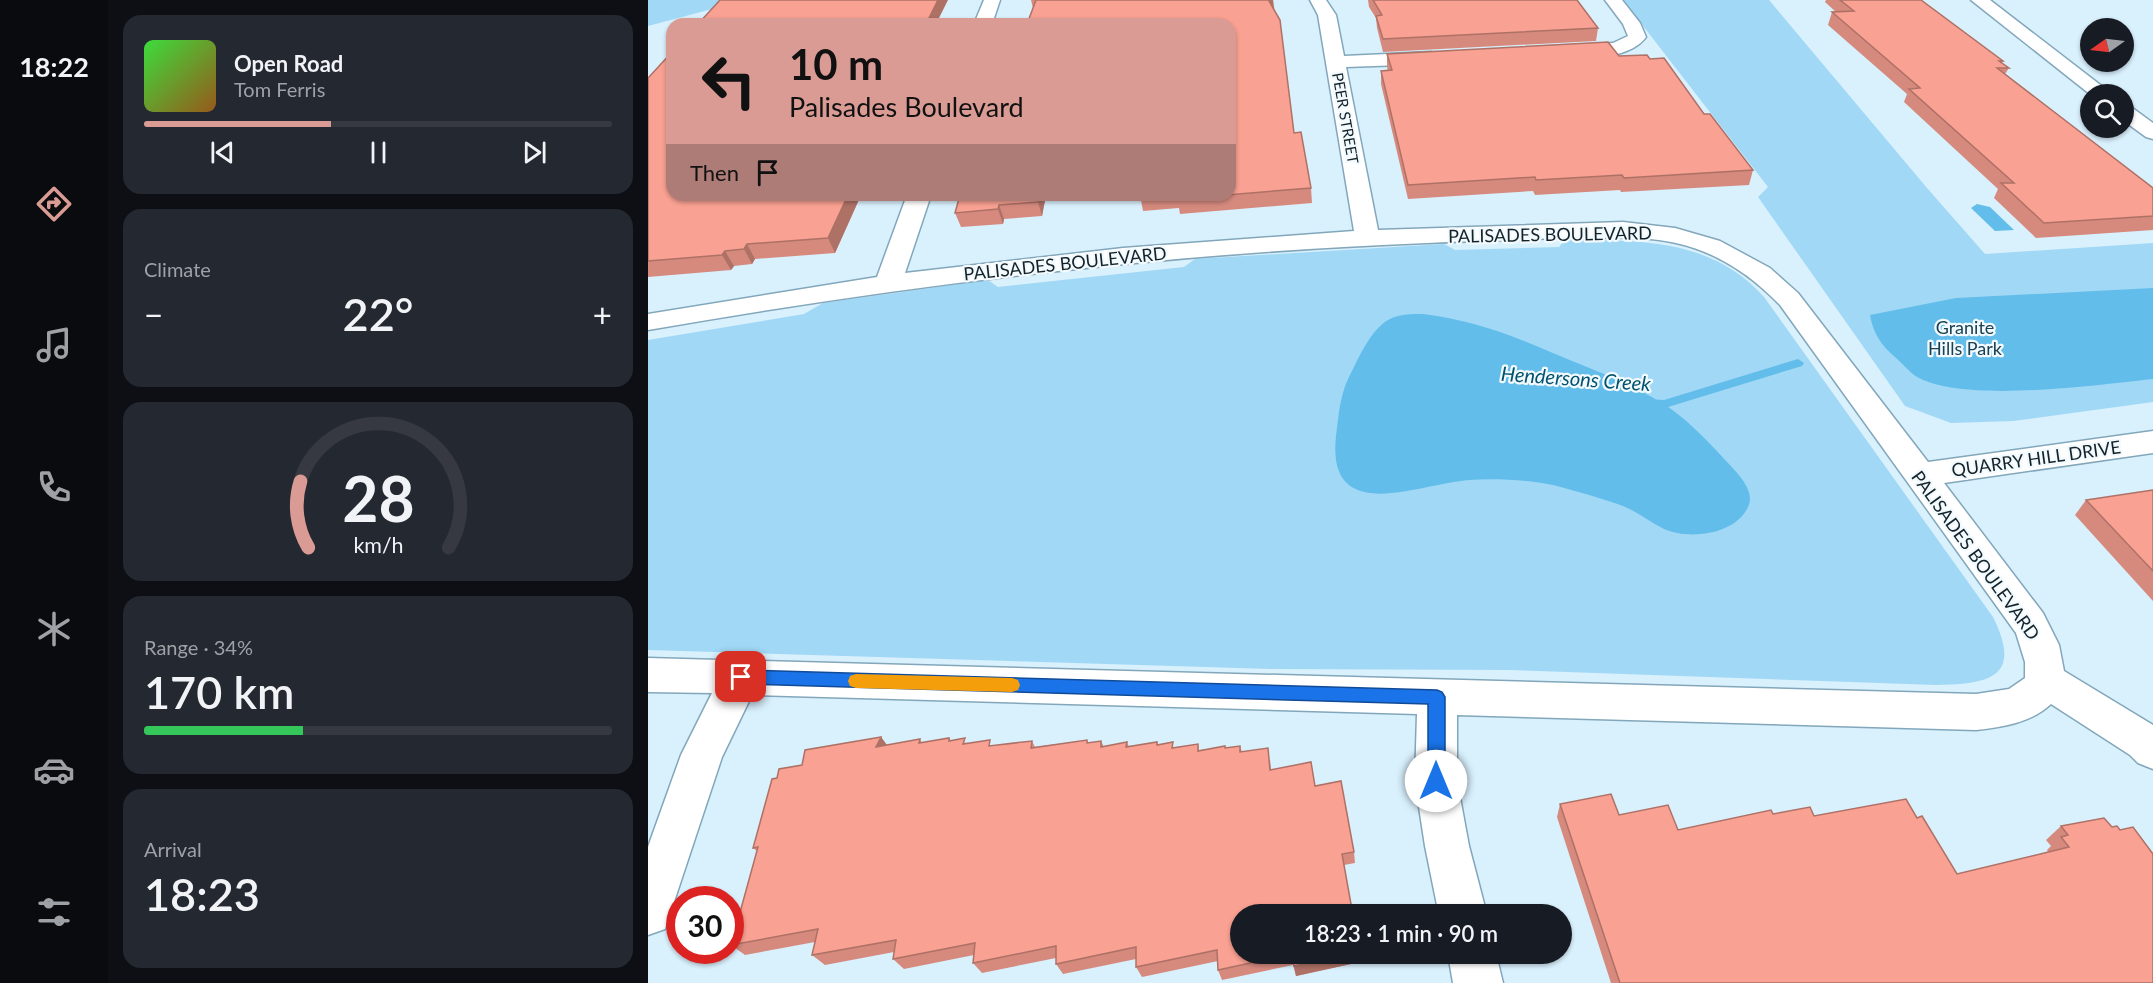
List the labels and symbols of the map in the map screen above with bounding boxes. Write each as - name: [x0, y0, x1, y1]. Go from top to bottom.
- north arrow: [2080, 18, 2134, 72]
- street label: PEER STREET: [1329, 71, 1363, 165]
- street label: PALISADES BOULEVARD: [1448, 221, 1652, 247]
- street label: PALISADES BOULEVARD: [962, 241, 1168, 285]
- park label: Granite Hills Park: [1928, 316, 2003, 359]
- water label: Hendersons Creek: [1500, 361, 1652, 395]
- street label: QUARRY HILL DRIVE: [1950, 435, 2122, 481]
- street label: PALISADES BOULEVARD: [1907, 466, 2045, 644]
- pin: [715, 651, 766, 702]
- position arrow: [1404, 749, 1468, 813]
- speed limit sign: 30: [666, 886, 744, 964]

